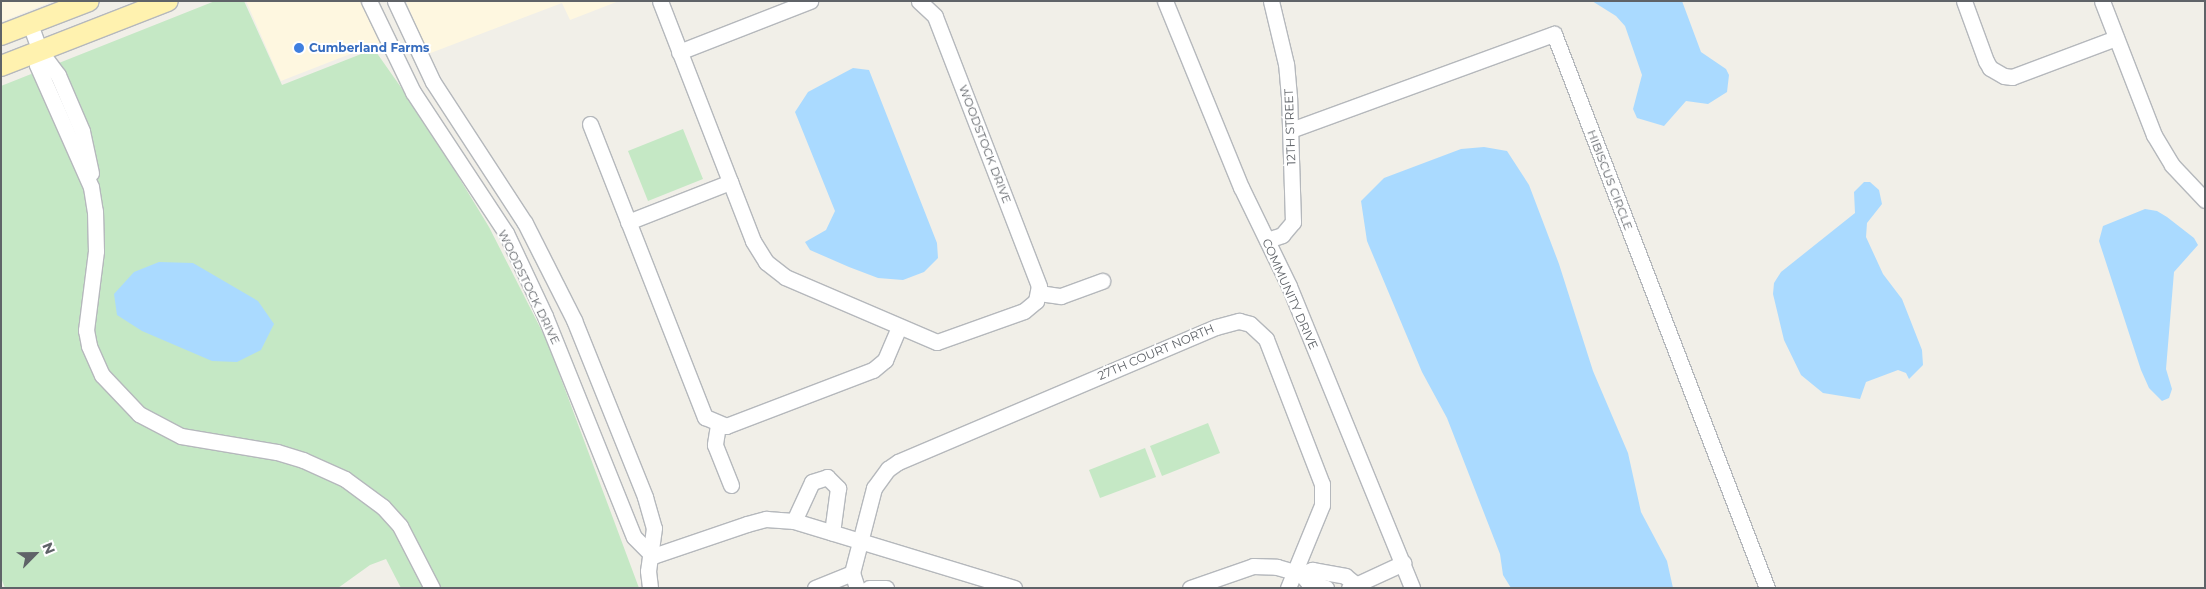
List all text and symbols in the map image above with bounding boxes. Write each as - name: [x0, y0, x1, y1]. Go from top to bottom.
- place label: Cumberland Farms: [309, 41, 429, 55]
- marker: Cumberland Farms: [293, 42, 305, 54]
- street label: WOODSTOCK DRIVE: [956, 83, 1014, 205]
- street label: 12TH STREET: [1281, 88, 1299, 166]
- street label: HIBISCUS CIRCLE: [1584, 128, 1636, 232]
- street label: WOODSTOCK DRIVE: [495, 227, 563, 347]
- street label: COMMUNITY DRIVE: [1259, 236, 1321, 352]
- street label: 27TH COURT NORTH: [1096, 321, 1216, 383]
- north arrow: [10, 529, 60, 579]
- text: N: [38, 539, 59, 557]

